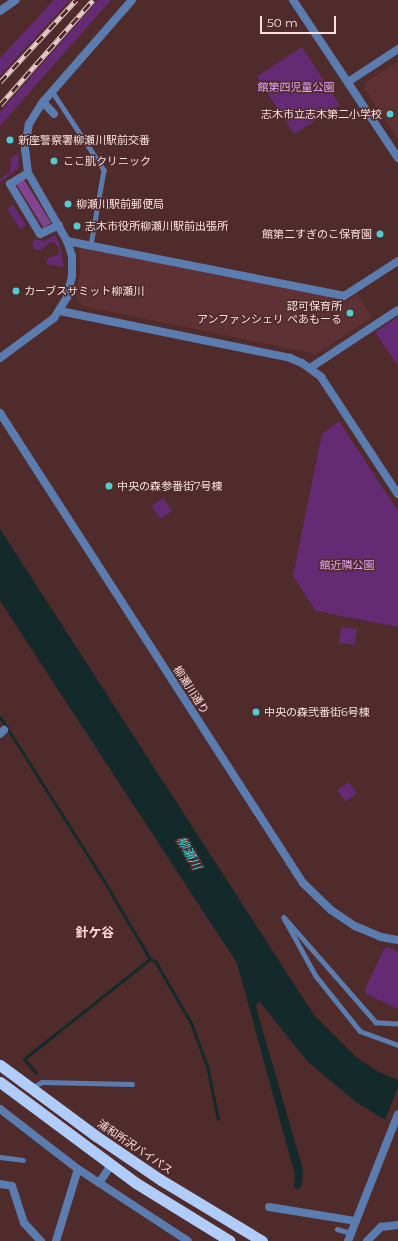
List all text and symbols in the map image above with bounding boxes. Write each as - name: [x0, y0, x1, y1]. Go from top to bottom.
- scale bar: [262, 8, 338, 34]
- text: 50 m: [267, 15, 298, 30]
- park label: 館第四児童公園: [258, 80, 334, 94]
- place label: 志木市立志木第二小学校: [261, 107, 382, 121]
- marker: 志木市立志木第二小学校: [385, 109, 395, 119]
- place label: 新座警察署柳瀬川駅前交番: [18, 133, 150, 147]
- marker: 新座警察署柳瀬川駅前交番: [5, 135, 15, 145]
- place label: ここ肌クリニック: [63, 154, 151, 168]
- marker: ここ肌クリニック: [48, 155, 60, 167]
- place label: 柳瀬川駅前郵便局: [76, 197, 164, 211]
- marker: 柳瀬川駅前郵便局: [63, 199, 73, 209]
- place label: 志木市役所柳瀬川駅前出張所: [85, 219, 228, 233]
- marker: 志木市役所柳瀬川駅前出張所: [72, 221, 82, 231]
- place label: 館第二すぎのこ保育園: [262, 227, 372, 241]
- marker: 館第二すぎのこ保育園: [375, 229, 385, 239]
- place label: カーブスサミット柳瀬川: [24, 284, 145, 298]
- marker: カーブスサミット柳瀬川: [11, 286, 21, 296]
- place label: 認可保育所 アンファンシェリ ぺあもーる: [196, 300, 342, 326]
- marker: 認可保育所 アンファンシェリ ぺあもーる: [345, 308, 355, 318]
- place label: 中央の森参番街7号棟: [117, 479, 222, 493]
- marker: 中央の森参番街7号棟: [104, 481, 114, 491]
- park label: 館近隣公園: [320, 558, 374, 572]
- street label: 柳瀬川通り: [170, 663, 212, 717]
- place label: 中央の森弐番街6号棟: [264, 705, 370, 719]
- marker: 中央の森弐番街6号棟: [251, 707, 261, 717]
- water label: 柳瀬川: [174, 834, 204, 872]
- district label: 針ケ谷: [76, 924, 114, 940]
- street label: 浦和所沢バイパス: [95, 1117, 175, 1177]

